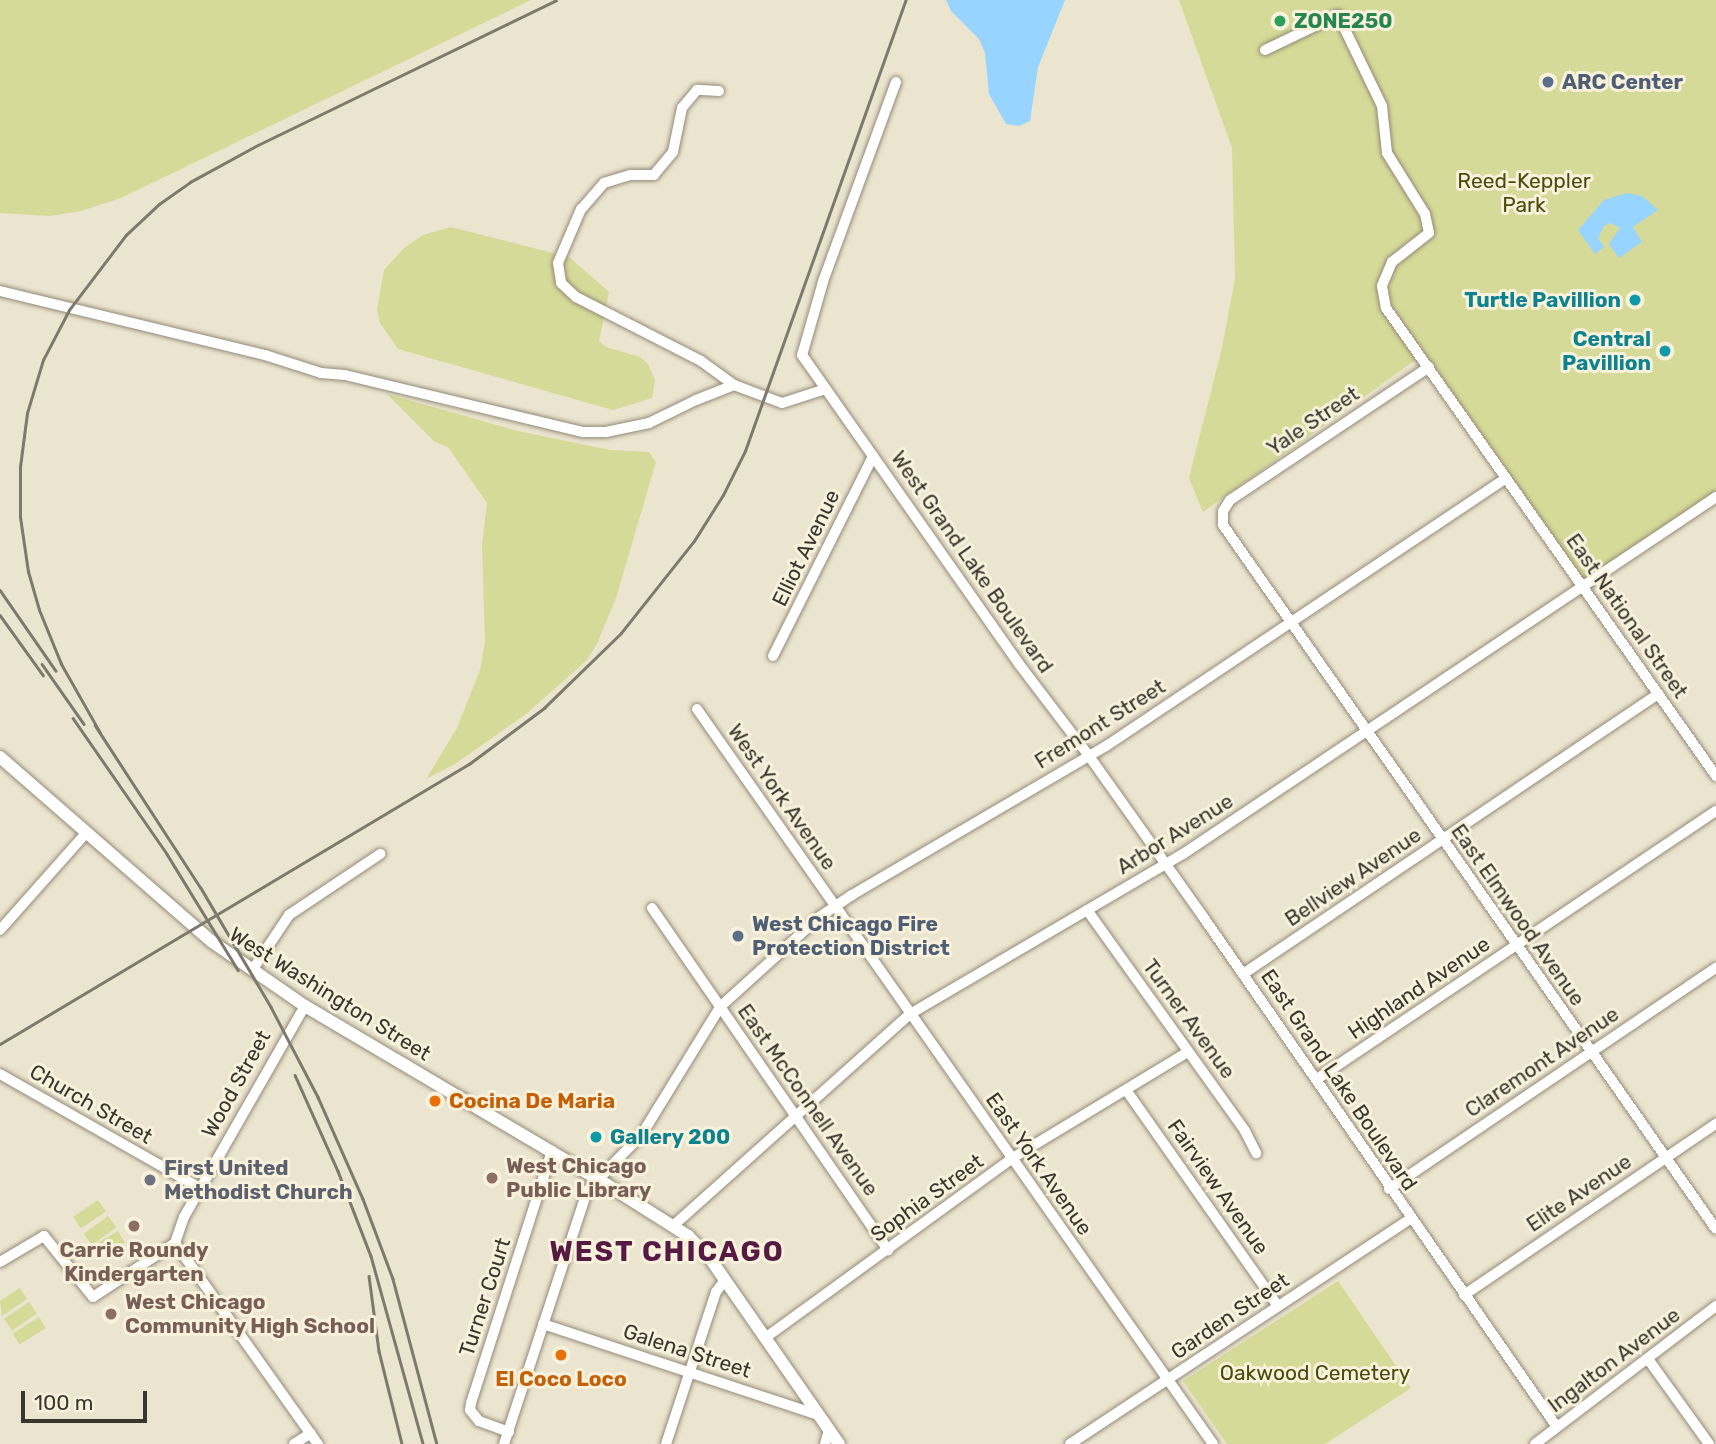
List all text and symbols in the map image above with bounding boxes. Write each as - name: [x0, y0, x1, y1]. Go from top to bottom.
- place label: ZONE250: [1294, 8, 1392, 34]
- marker: ZONE250: [1272, 13, 1288, 29]
- place label: ARC Center: [1562, 69, 1683, 95]
- marker: ARC Center: [1540, 74, 1556, 90]
- park label: Reed-Keppler Park: [1457, 168, 1591, 218]
- place label: Turtle Pavillion: [1464, 287, 1621, 313]
- marker: Turtle Pavillion: [1627, 292, 1643, 308]
- place label: Central Pavillion: [1562, 326, 1651, 376]
- marker: Central Pavillion: [1657, 343, 1673, 359]
- street label: Yale Street: [1262, 381, 1364, 461]
- street label: West Grand Lake Boulevard: [886, 446, 1058, 678]
- street label: Elliot Avenue: [767, 485, 845, 611]
- street label: East National Street: [1561, 529, 1693, 703]
- street label: Fremont Street: [1030, 674, 1170, 774]
- street label: West York Avenue: [722, 719, 842, 875]
- street label: Arbor Avenue: [1112, 788, 1238, 880]
- street label: East Elmwood Avenue: [1446, 819, 1590, 1011]
- street label: Bellview Avenue: [1280, 822, 1426, 932]
- place label: West Chicago Fire Protection District: [752, 911, 950, 961]
- street label: West Washington Street: [225, 922, 435, 1066]
- marker: West Chicago Fire Protection District: [730, 928, 746, 944]
- street label: Highland Avenue: [1343, 931, 1495, 1045]
- street label: Turner Avenue: [1137, 954, 1241, 1084]
- street label: East Grand Lake Boulevard: [1255, 965, 1423, 1195]
- street label: East McConnell Avenue: [732, 999, 884, 1201]
- street label: Claremont Avenue: [1460, 1001, 1624, 1123]
- street label: Wood Street: [196, 1026, 276, 1142]
- street label: Church Street: [25, 1059, 157, 1149]
- street label: East York Avenue: [980, 1087, 1098, 1241]
- place label: Cocina De Maria: [449, 1088, 615, 1114]
- marker: Cocina De Maria: [427, 1093, 443, 1109]
- street label: Fairview Avenue: [1162, 1114, 1274, 1260]
- place label: Gallery 200: [610, 1124, 731, 1150]
- marker: Gallery 200: [588, 1129, 604, 1145]
- street label: Sophia Street: [866, 1149, 988, 1247]
- street label: Elite Avenue: [1522, 1149, 1636, 1237]
- place label: West Chicago Public Library: [506, 1153, 651, 1203]
- place label: First United Methodist Church: [164, 1155, 353, 1205]
- marker: West Chicago Public Library: [484, 1170, 500, 1186]
- marker: First United Methodist Church: [142, 1172, 158, 1188]
- marker: Carrie Roundy Kindergarten: [126, 1218, 142, 1234]
- street label: Turner Court: [454, 1234, 516, 1360]
- district label: WEST CHICAGO: [551, 1235, 783, 1269]
- place label: Carrie Roundy Kindergarten: [59, 1237, 209, 1287]
- street label: Garden Street: [1166, 1267, 1294, 1365]
- place label: West Chicago Community High School: [125, 1289, 376, 1339]
- street label: Ingalton Avenue: [1543, 1302, 1685, 1418]
- marker: West Chicago Community High School: [103, 1306, 119, 1322]
- street label: Galena Street: [620, 1318, 754, 1384]
- marker: El Coco Loco: [553, 1347, 569, 1363]
- park label: Oakwood Cemetery: [1220, 1360, 1410, 1386]
- place label: El Coco Loco: [495, 1366, 627, 1392]
- scale bar: [24, 1378, 150, 1422]
- text: 100 m: [34, 1390, 93, 1415]

